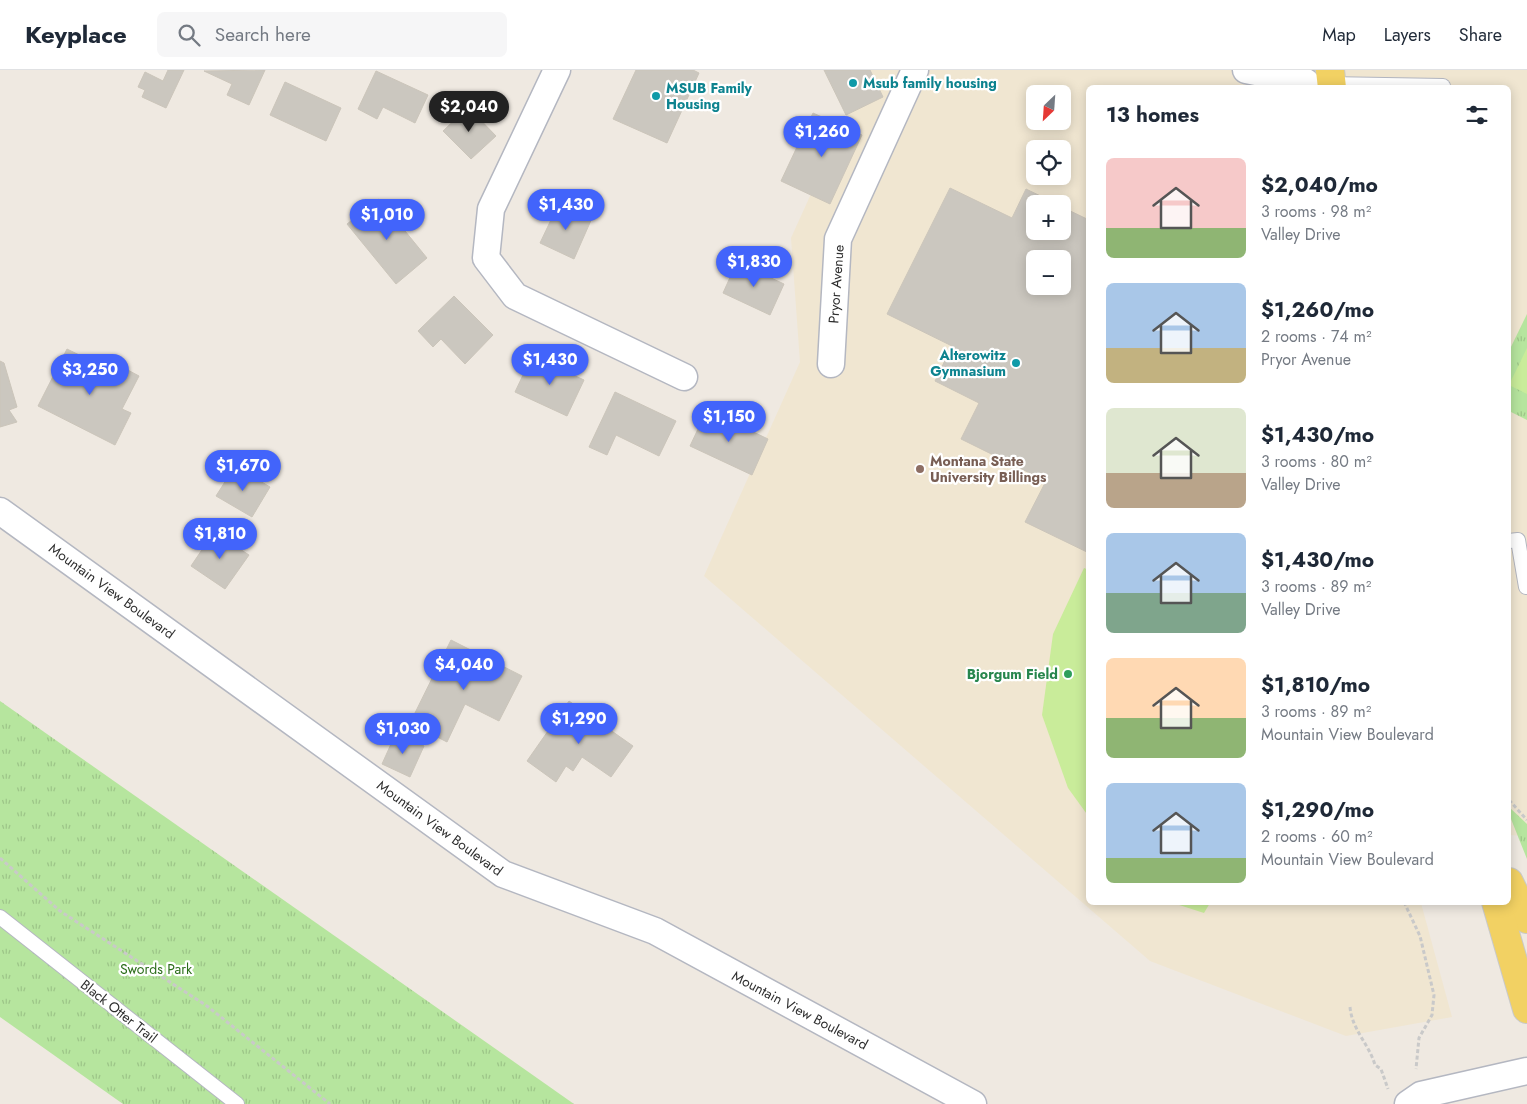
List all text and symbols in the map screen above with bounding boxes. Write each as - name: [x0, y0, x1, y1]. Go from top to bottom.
- search box: [157, 12, 507, 57]
- text: Keyplace: [25, 17, 127, 52]
- icon: search: [175, 21, 203, 49]
- text: Search here: [215, 21, 311, 48]
- text: Map: [1322, 22, 1356, 48]
- text: Layers: [1384, 22, 1431, 48]
- text: Share: [1459, 22, 1502, 48]
- place label: Msub family housing: [863, 73, 997, 93]
- marker: Msub family housing: [847, 77, 859, 89]
- place label: MSUB Family Housing: [666, 78, 753, 114]
- north arrow: [1026, 85, 1071, 130]
- map controls: [1026, 85, 1071, 295]
- pin: $2,040: [428, 90, 510, 133]
- marker: MSUB Family Housing: [650, 90, 662, 102]
- text: $2,040: [440, 95, 498, 118]
- text: 13 homes: [1106, 100, 1199, 130]
- icon: filters: [1463, 101, 1491, 129]
- pin: $1,260: [781, 116, 863, 158]
- text: $1,260: [794, 120, 850, 143]
- button: locate: [1026, 140, 1071, 185]
- text: $2,040/mo: [1261, 170, 1378, 200]
- icon: home: [1146, 178, 1206, 238]
- pin: $1,430: [525, 189, 607, 231]
- text: $1,430: [539, 193, 593, 216]
- button: +: [1026, 195, 1071, 240]
- pin: $1,010: [346, 198, 428, 241]
- text: 3 rooms · 98 m²: [1261, 200, 1371, 223]
- text: $1,010: [361, 203, 413, 226]
- text: Valley Drive: [1261, 223, 1340, 246]
- street label: Pryor Avenue: [823, 244, 849, 324]
- pin: $1,830: [713, 246, 795, 288]
- text: $1,830: [727, 250, 781, 273]
- button: −: [1026, 250, 1071, 295]
- text: $1,260/mo: [1261, 295, 1374, 325]
- icon: home: [1146, 303, 1206, 363]
- text: 2 rooms · 74 m²: [1261, 325, 1372, 348]
- pin: $1,430: [509, 344, 591, 386]
- place label: Alterowitz Gymnasium: [930, 345, 1007, 381]
- text: $1,430: [523, 348, 577, 371]
- text: Pryor Avenue: [1261, 348, 1351, 371]
- pin: $3,250: [49, 354, 131, 396]
- marker: Alterowitz Gymnasium: [1010, 357, 1022, 369]
- text: $3,250: [62, 358, 118, 381]
- pin: $1,150: [688, 400, 770, 443]
- text: $1,150: [703, 405, 755, 428]
- text: $1,430/mo: [1261, 420, 1374, 450]
- icon: home: [1146, 428, 1206, 488]
- pin: $1,670: [202, 450, 284, 492]
- text: 3 rooms · 80 m²: [1261, 450, 1372, 473]
- place label: Montana State University Billings: [930, 451, 1047, 487]
- text: $1,670: [216, 454, 270, 477]
- marker: Montana State University Billings: [914, 463, 926, 475]
- text: Valley Drive: [1261, 473, 1340, 496]
- pin: $1,810: [179, 518, 261, 560]
- text: $1,810: [194, 522, 246, 545]
- street label: Mountain View Boulevard: [45, 538, 179, 644]
- text: $1,430/mo: [1261, 545, 1374, 575]
- icon: home: [1146, 553, 1206, 613]
- text: 3 rooms · 89 m²: [1261, 575, 1371, 598]
- text: Valley Drive: [1261, 598, 1340, 621]
- pin: $4,040: [423, 648, 505, 691]
- text: $4,040: [435, 653, 493, 676]
- place label: Bjorgum Field: [967, 664, 1058, 684]
- marker: Bjorgum Field: [1062, 668, 1074, 680]
- text: $1,810/mo: [1261, 670, 1370, 700]
- icon: home: [1146, 678, 1206, 738]
- text: 3 rooms · 89 m²: [1261, 700, 1371, 723]
- pin: $1,290: [538, 702, 620, 745]
- text: $1,290: [551, 707, 607, 730]
- pin: $1,030: [362, 712, 444, 755]
- text: $1,030: [376, 717, 430, 740]
- text: Mountain View Boulevard: [1261, 723, 1434, 746]
- street label: Mountain View Boulevard: [373, 775, 507, 881]
- text: $1,290/mo: [1261, 795, 1374, 825]
- icon: home: [1146, 803, 1206, 863]
- text: 2 rooms · 60 m²: [1261, 825, 1373, 848]
- text: Mountain View Boulevard: [1261, 848, 1434, 871]
- park label: Swords Park: [120, 959, 193, 979]
- street label: Mountain View Boulevard: [729, 966, 871, 1054]
- street label: Black Otter Trail: [76, 975, 162, 1047]

